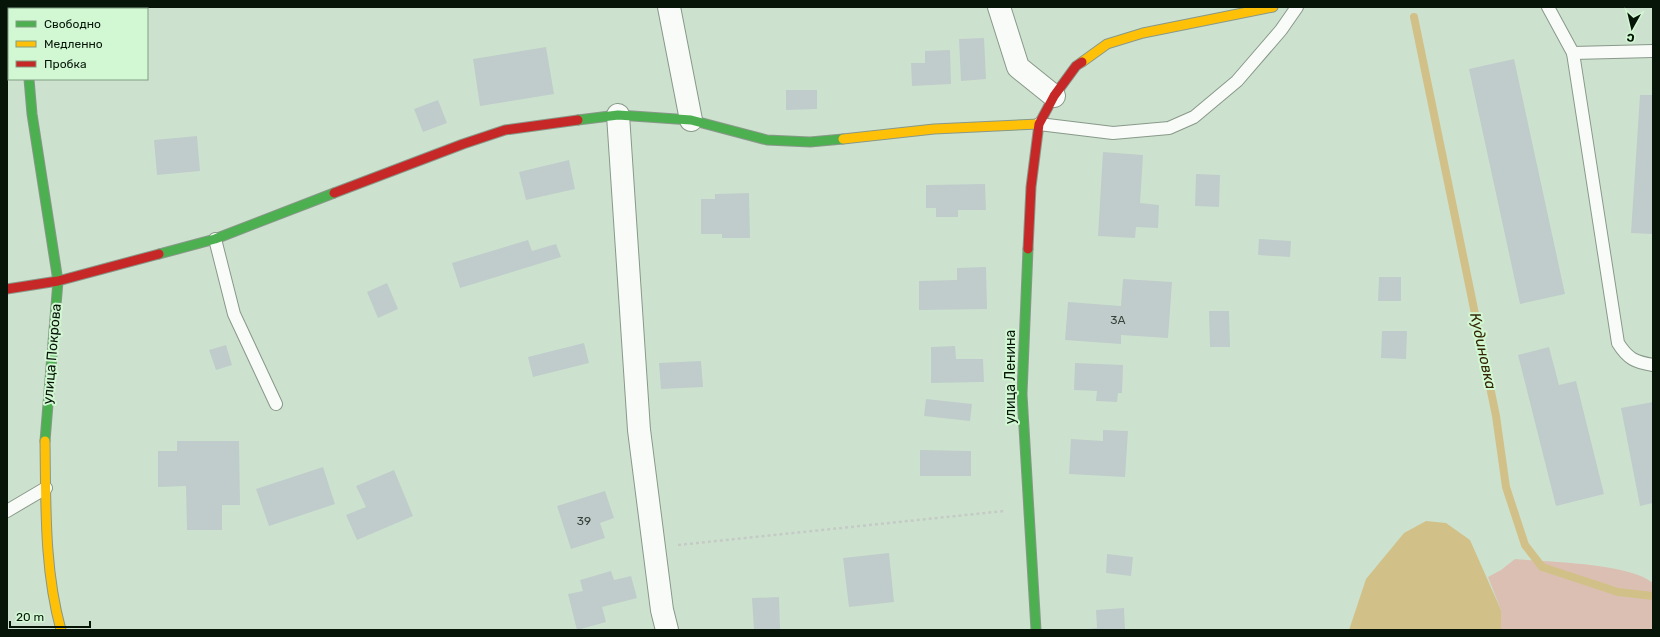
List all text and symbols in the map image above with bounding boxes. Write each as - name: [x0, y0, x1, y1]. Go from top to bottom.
- legend: [8, 8, 148, 80]
- north arrow: [1612, 8, 1652, 48]
- text: Свободно: [44, 17, 101, 31]
- text: С: [1626, 30, 1635, 44]
- text: Медленно: [44, 37, 103, 51]
- text: Пробка: [44, 57, 87, 71]
- street label: улица Покрова: [39, 303, 65, 405]
- water label: Кудиновка: [1466, 311, 1500, 391]
- house number: 3А: [1110, 313, 1126, 327]
- street label: улица Ленина: [1002, 330, 1019, 424]
- house number: 39: [577, 514, 591, 528]
- scale bar: [10, 603, 90, 629]
- text: 20 m: [16, 610, 44, 624]

